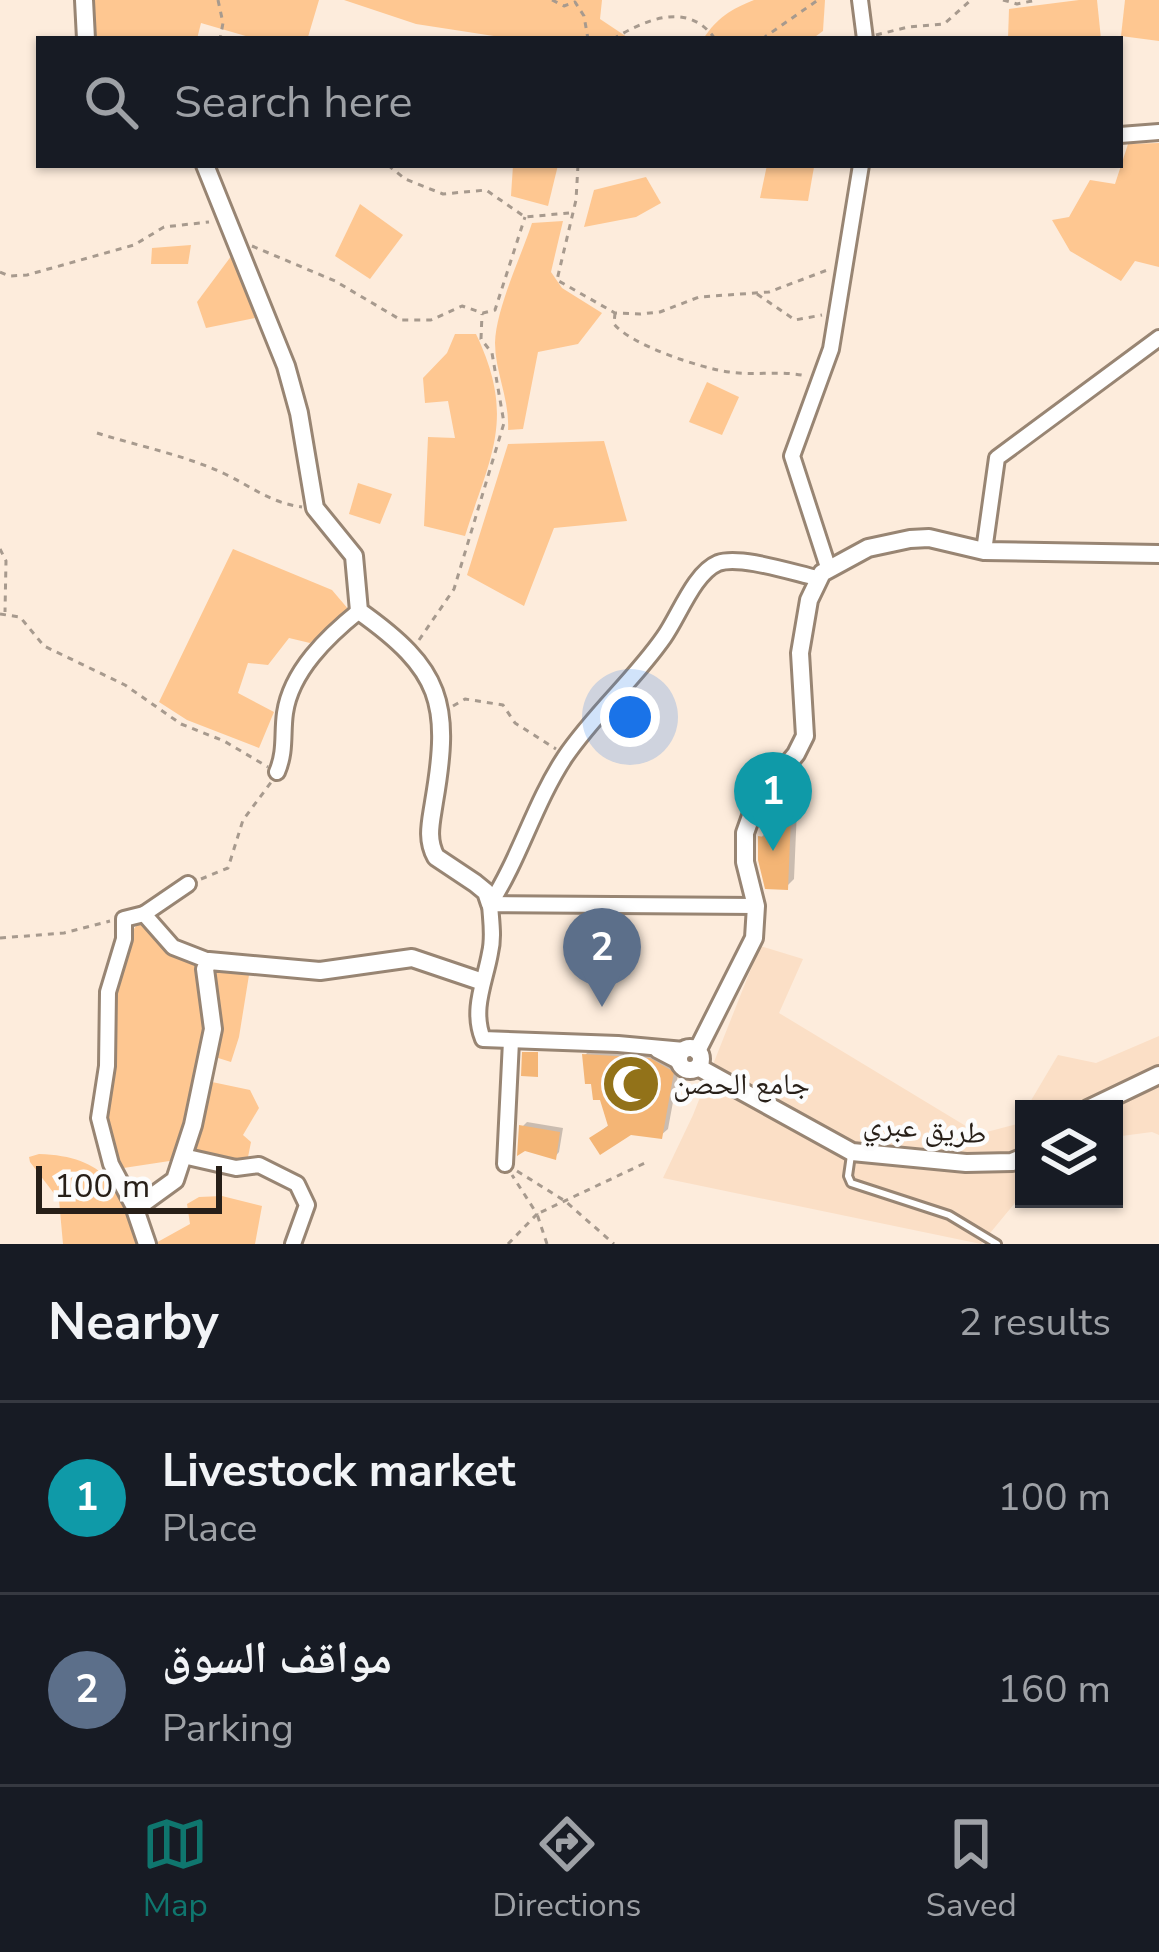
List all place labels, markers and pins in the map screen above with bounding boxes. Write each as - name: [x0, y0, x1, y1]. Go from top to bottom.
- pin: 1: [734, 752, 812, 851]
- pin: 2: [563, 908, 641, 1007]
- mosque icon: جامع الحصن: [600, 1053, 662, 1115]
- place label: جامع الحصن: [673, 1064, 810, 1105]

